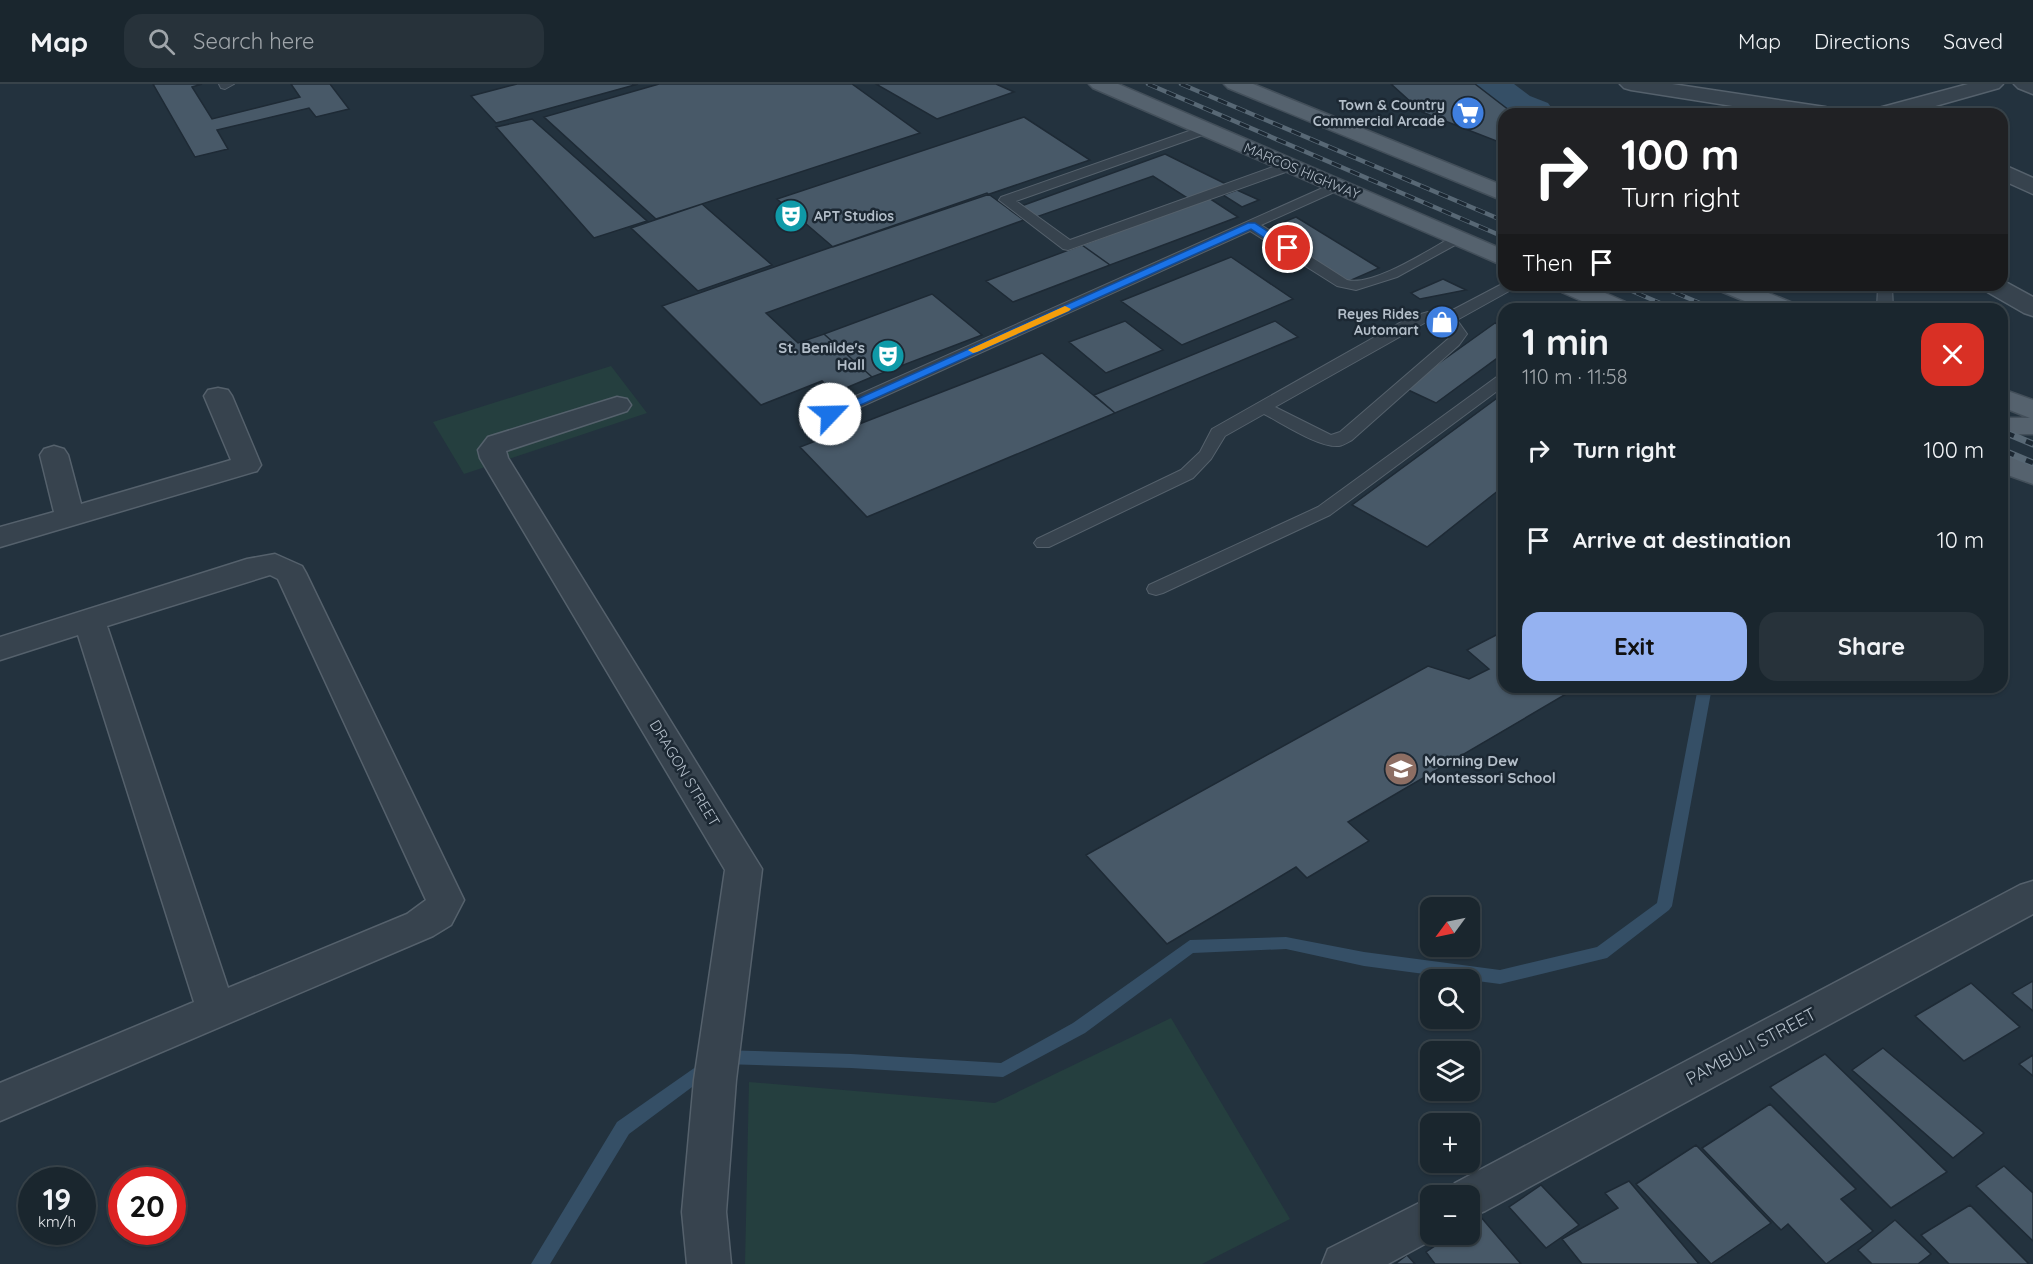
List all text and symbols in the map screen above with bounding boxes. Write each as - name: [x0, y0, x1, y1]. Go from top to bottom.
- search box: [124, 14, 544, 68]
- text: Map: [30, 24, 88, 59]
- icon: search: [145, 25, 178, 58]
- text: Search here: [193, 27, 315, 55]
- text: Map: [1738, 28, 1781, 54]
- text: Directions: [1814, 28, 1910, 54]
- text: Saved: [1943, 28, 2003, 54]
- supermarket icon: Town & Country Commercial Arcade: [1450, 95, 1486, 131]
- place label: Town & Country Commercial Arcade: [1313, 96, 1445, 130]
- text: 100 m: [1621, 128, 1739, 181]
- icon: right: [1522, 132, 1600, 210]
- street label: MARCOS HIGHWAY: [1241, 138, 1363, 204]
- text: Turn right: [1621, 180, 1740, 214]
- theatre icon: APT Studios: [773, 198, 809, 234]
- place label: APT Studios: [814, 207, 894, 225]
- pin: [1262, 222, 1313, 273]
- icon: arrive: [1271, 231, 1304, 264]
- icon: arrive: [1585, 246, 1618, 279]
- text: Then: [1522, 249, 1573, 277]
- shop icon: Reyes Rides Automart: [1424, 304, 1460, 340]
- place label: Reyes Rides Automart: [1337, 305, 1419, 339]
- text: 1 min: [1522, 319, 1609, 364]
- button: close: [1921, 323, 1984, 386]
- place label: St. Benilde's Hall: [778, 338, 865, 374]
- theatre icon: St. Benilde's Hall: [870, 338, 906, 374]
- text: 110 m · 11:58: [1522, 364, 1627, 389]
- position arrow: [798, 382, 862, 446]
- icon: right: [1522, 434, 1555, 467]
- text: Turn right: [1573, 436, 1677, 464]
- text: 100 m: [1924, 436, 1984, 464]
- icon: arrive: [1522, 524, 1555, 557]
- text: Arrive at destination: [1573, 526, 1791, 554]
- text: 10 m: [1937, 526, 1984, 554]
- button: Exit: [1522, 612, 1747, 681]
- button: Share: [1759, 612, 1984, 681]
- street label: DRAGON STREET: [646, 716, 724, 830]
- school or university icon: Morning Dew Montessori School: [1383, 751, 1419, 787]
- place label: Morning Dew Montessori School: [1424, 751, 1556, 787]
- north arrow: [1420, 897, 1480, 957]
- map controls: [1420, 897, 1480, 1245]
- button: search: [1420, 969, 1480, 1029]
- street label: PAMBULI STREET: [1682, 1002, 1820, 1090]
- button: layers: [1420, 1041, 1480, 1101]
- button: +: [1420, 1113, 1480, 1173]
- speed limit sign: 20: [108, 1167, 186, 1245]
- text: 19: [43, 1180, 71, 1218]
- button: −: [1420, 1185, 1480, 1245]
- text: km/h: [38, 1212, 76, 1231]

